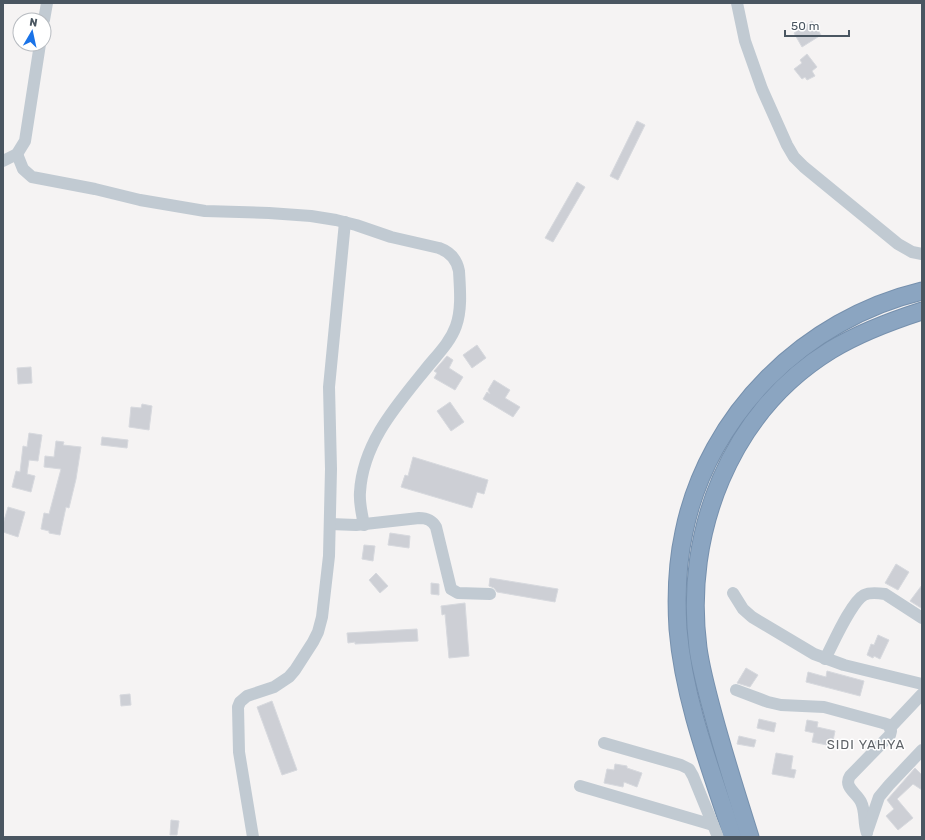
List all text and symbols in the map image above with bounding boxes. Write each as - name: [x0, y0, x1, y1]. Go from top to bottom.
- north arrow: [12, 12, 52, 52]
- scale bar: [785, 12, 849, 38]
- text: N: [29, 16, 38, 30]
- text: 50 m: [791, 19, 819, 33]
- district label: SIDI YAHYA: [827, 737, 905, 752]

